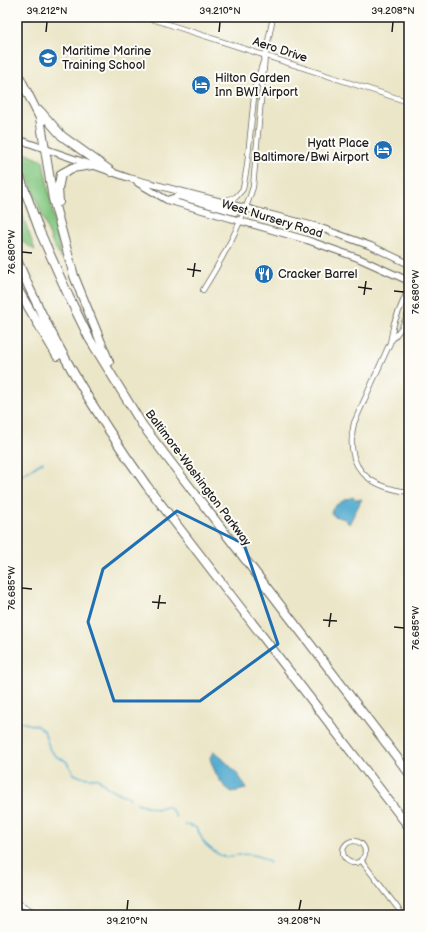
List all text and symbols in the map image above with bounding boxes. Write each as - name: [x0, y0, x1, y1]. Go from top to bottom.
- text: 39.212°N: [26, 5, 68, 17]
- text: 39.210°N: [199, 5, 241, 17]
- text: 39.208°N: [371, 5, 415, 17]
- street label: Aero Drive: [251, 34, 309, 66]
- place label: Maritime Marine Training School: [62, 44, 151, 73]
- school or university icon: Maritime Marine Training School: [37, 47, 59, 69]
- place label: Hilton Garden Inn BWI Airport: [215, 71, 298, 100]
- hotel icon: Hilton Garden Inn BWI Airport: [190, 74, 212, 96]
- place label: Hyatt Place Baltimore/Bwi Airport: [253, 136, 369, 165]
- hotel icon: Hyatt Place Baltimore/Bwi Airport: [372, 139, 394, 161]
- street label: West Nursery Road: [220, 196, 325, 242]
- text: 76.680°W: [6, 230, 18, 274]
- restaurant icon: Cracker Barrel: [253, 263, 275, 285]
- place label: Cracker Barrel: [278, 267, 357, 282]
- text: 76.680°W: [410, 270, 422, 314]
- street label: Baltimore-Washington Parkway: [142, 407, 254, 550]
- text: 76.685°W: [6, 566, 18, 610]
- text: 76.685°W: [410, 606, 422, 650]
- text: 39.210°N: [106, 915, 148, 927]
- text: 39.208°N: [277, 915, 321, 927]

